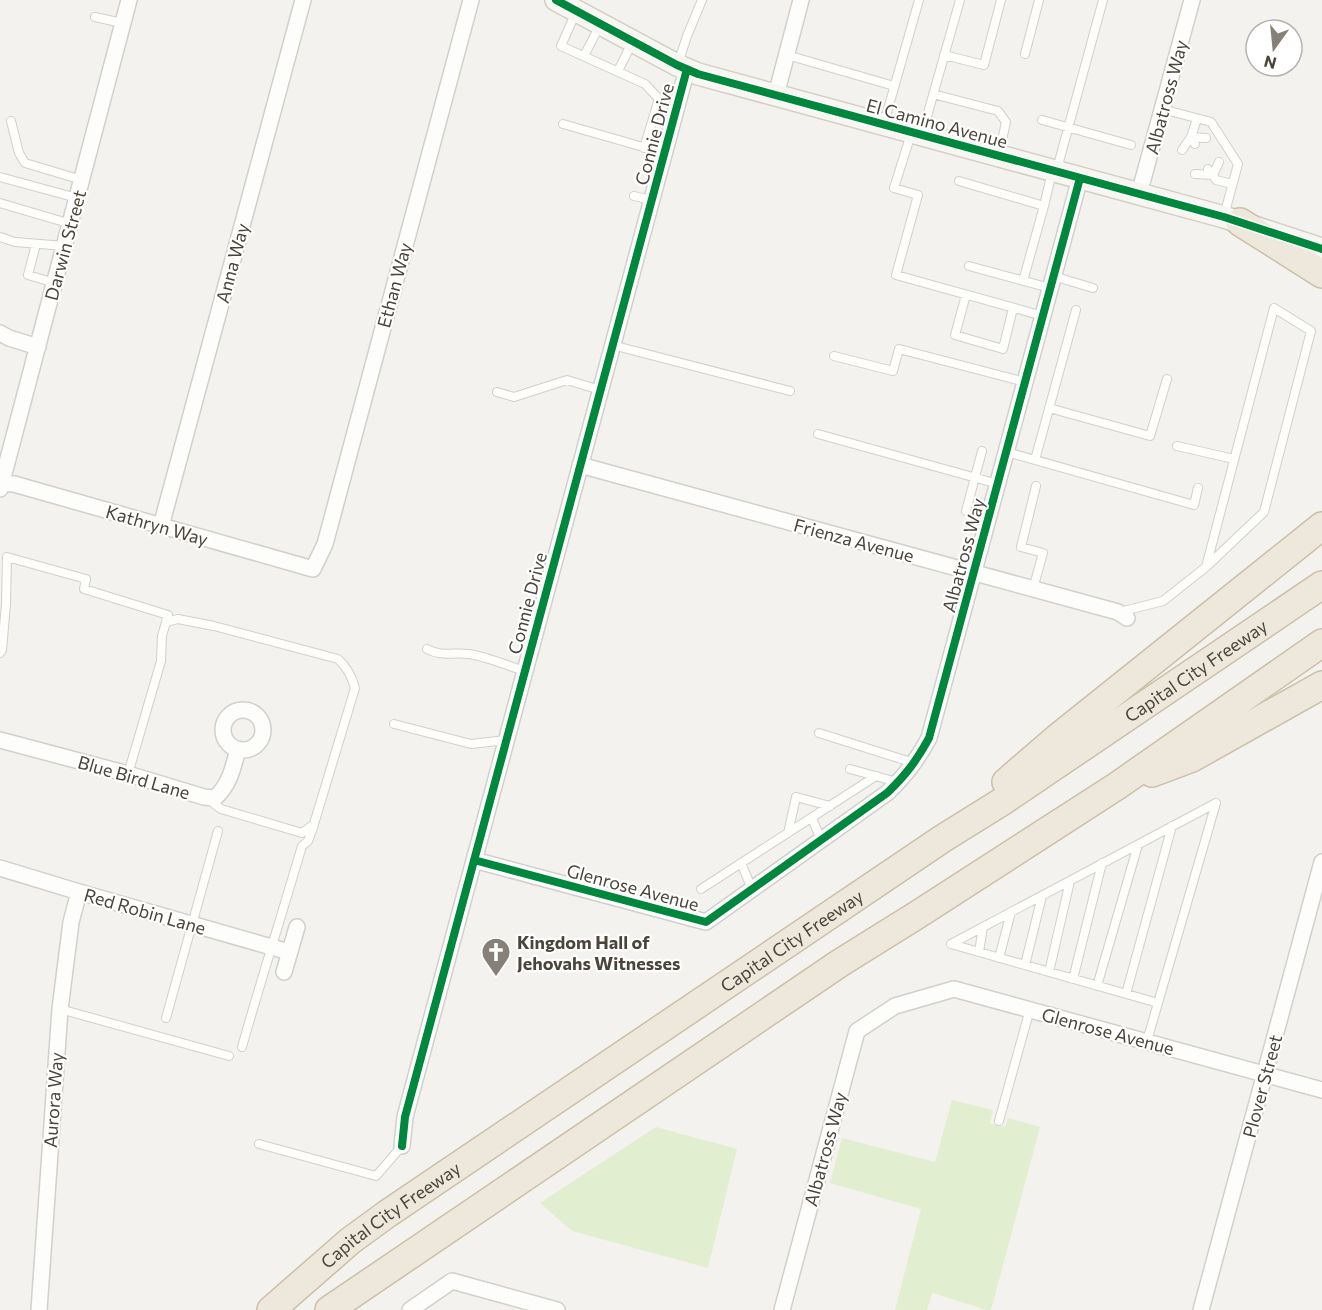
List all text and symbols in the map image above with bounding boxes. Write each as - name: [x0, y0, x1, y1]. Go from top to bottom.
- north arrow: [1244, 18, 1304, 78]
- street label: Albatross Way: [1140, 37, 1192, 157]
- text: N: [1262, 52, 1278, 74]
- street label: Connie Drive: [630, 81, 678, 187]
- street label: El Camino Avenue: [864, 94, 1010, 152]
- street label: Darwin Street: [40, 187, 90, 303]
- street label: Anna Way: [211, 221, 253, 305]
- street label: Ethan Way: [372, 240, 416, 330]
- street label: Albatross Way: [937, 495, 989, 615]
- street label: Kathryn Way: [103, 500, 211, 550]
- street label: Frienza Avenue: [792, 513, 916, 567]
- street label: Connie Drive: [503, 550, 551, 656]
- street label: Capital City Freeway: [1120, 614, 1271, 727]
- street label: Blue Bird Lane: [75, 750, 193, 804]
- street label: Glenrose Avenue: [564, 859, 702, 915]
- street label: Red Robin Lane: [82, 883, 208, 939]
- street label: Capital City Freeway: [716, 885, 867, 997]
- place label: Kingdom Hall of Jehovahs Witnesses: [517, 931, 680, 974]
- church icon: Kingdom Hall of Jehovahs Witnesses: [480, 936, 512, 978]
- street label: Glenrose Avenue: [1039, 1003, 1177, 1059]
- street label: Plover Street: [1238, 1032, 1286, 1140]
- street label: Aurora Way: [39, 1051, 67, 1149]
- street label: Albatross Way: [799, 1089, 851, 1209]
- street label: Capital City Freeway: [316, 1157, 464, 1273]

